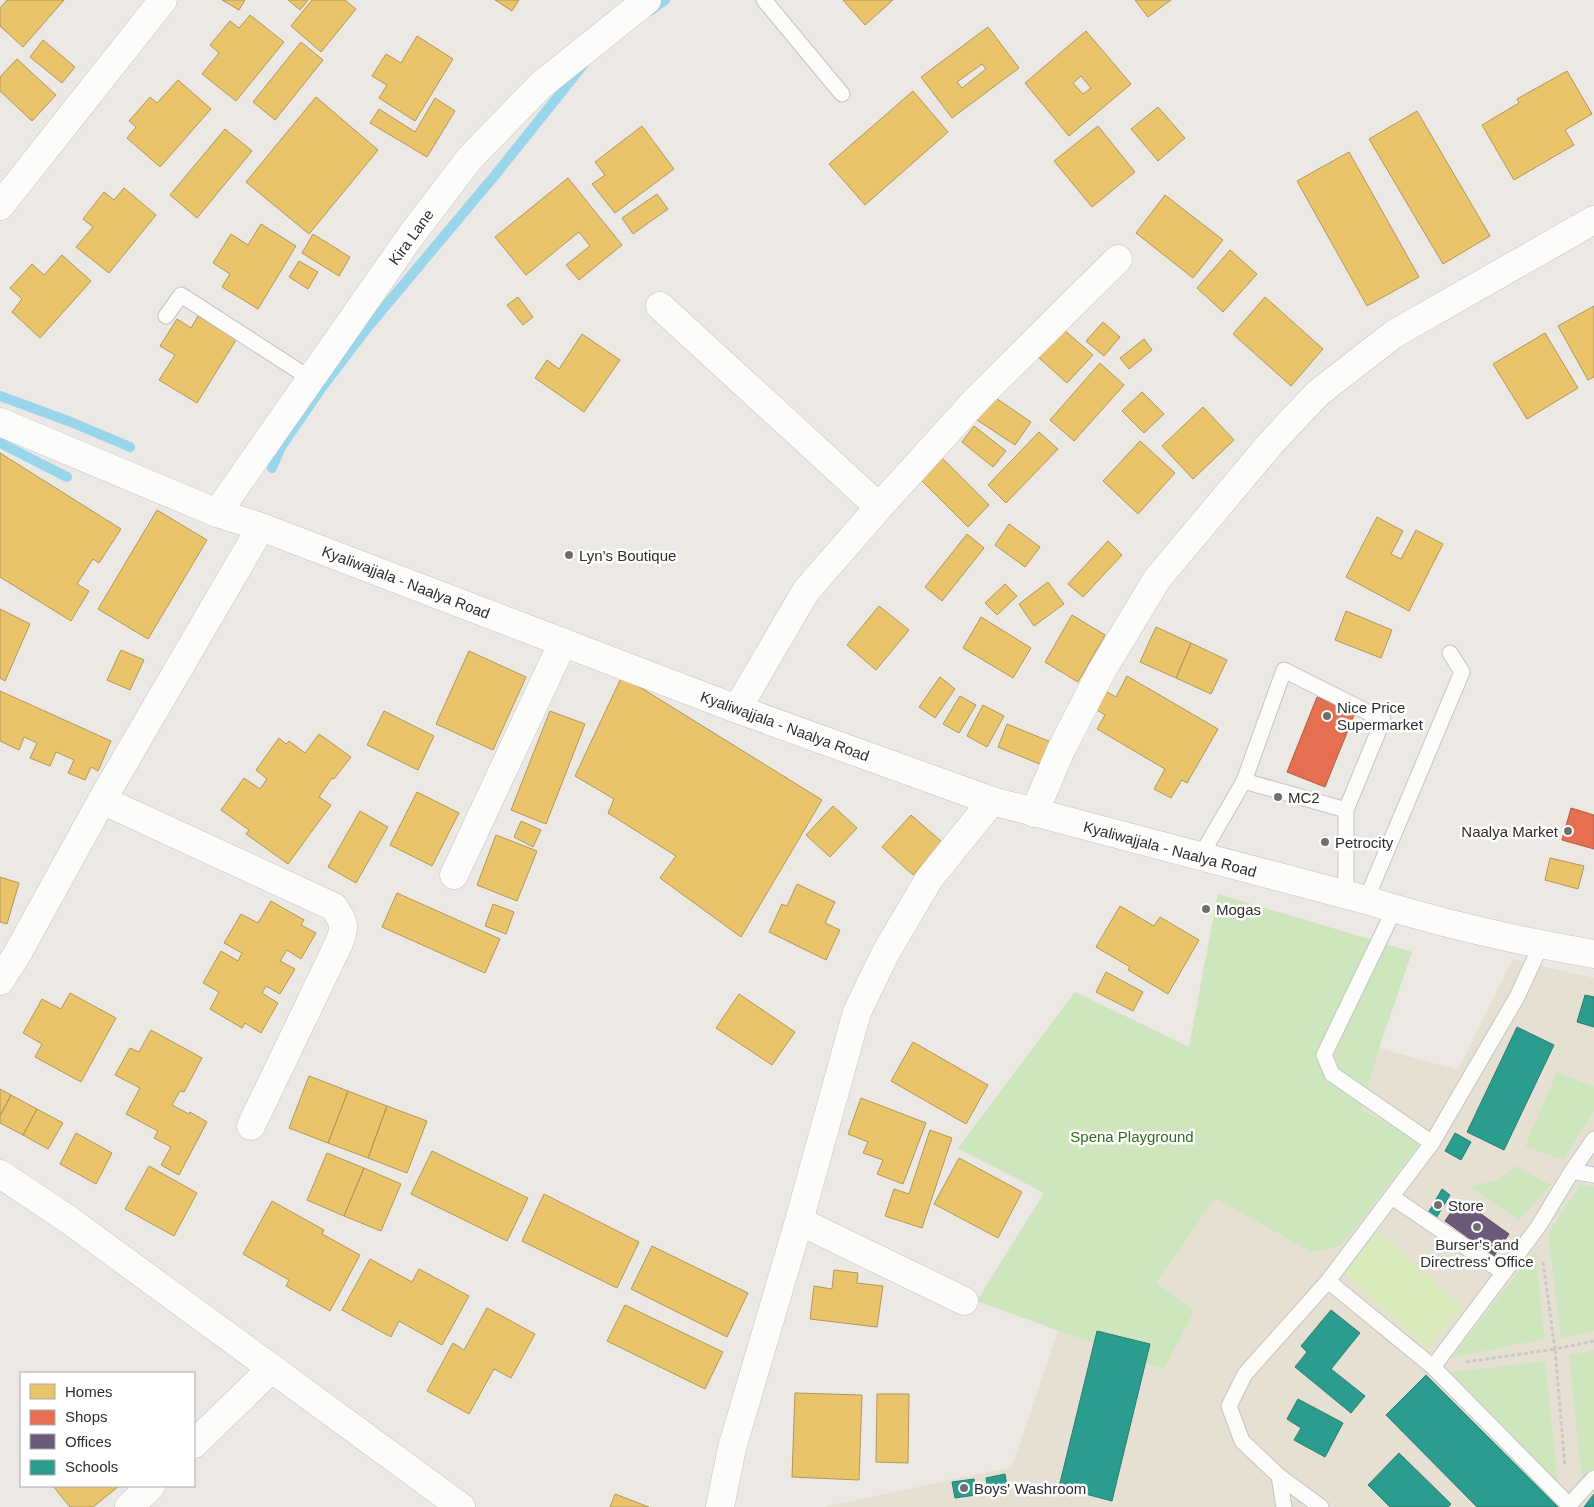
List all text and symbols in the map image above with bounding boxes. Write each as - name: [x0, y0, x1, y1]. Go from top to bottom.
- street label: Kira Lane: [385, 206, 437, 268]
- street label: Kyaliwajjala - Naalya Road: [320, 542, 492, 622]
- place label: Lyn's Boutique: [579, 547, 676, 564]
- marker: Lyn's Boutique: [563, 549, 575, 561]
- street label: Kyaliwajjala - Naalya Road: [698, 688, 872, 764]
- place label: Nice Price Supermarket: [1337, 699, 1424, 733]
- marker: Nice Price Supermarket: [1321, 710, 1333, 722]
- place label: MC2: [1288, 789, 1320, 806]
- marker: MC2: [1272, 791, 1284, 803]
- street label: Kyaliwajjala - Naalya Road: [1082, 818, 1258, 880]
- place label: Naalya Market: [1461, 823, 1559, 840]
- marker: Naalya Market: [1562, 825, 1574, 837]
- place label: Petrocity: [1335, 834, 1394, 851]
- marker: Petrocity: [1319, 836, 1331, 848]
- place label: Mogas: [1216, 901, 1261, 918]
- marker: Mogas: [1200, 903, 1212, 915]
- park label: Spena Playground: [1070, 1128, 1194, 1145]
- place label: Store: [1448, 1197, 1484, 1214]
- marker: Store: [1432, 1199, 1444, 1211]
- marker: Burser's and Directress' Office: [1471, 1221, 1483, 1233]
- place label: Burser's and Directress' Office: [1420, 1236, 1534, 1270]
- legend: [20, 1372, 195, 1487]
- text: Homes: [65, 1383, 113, 1400]
- text: Shops: [65, 1408, 108, 1425]
- text: Offices: [65, 1433, 111, 1450]
- text: Schools: [65, 1458, 118, 1475]
- place label: Boys' Washroom: [974, 1480, 1086, 1497]
- marker: Boys' Washroom: [958, 1482, 970, 1494]

